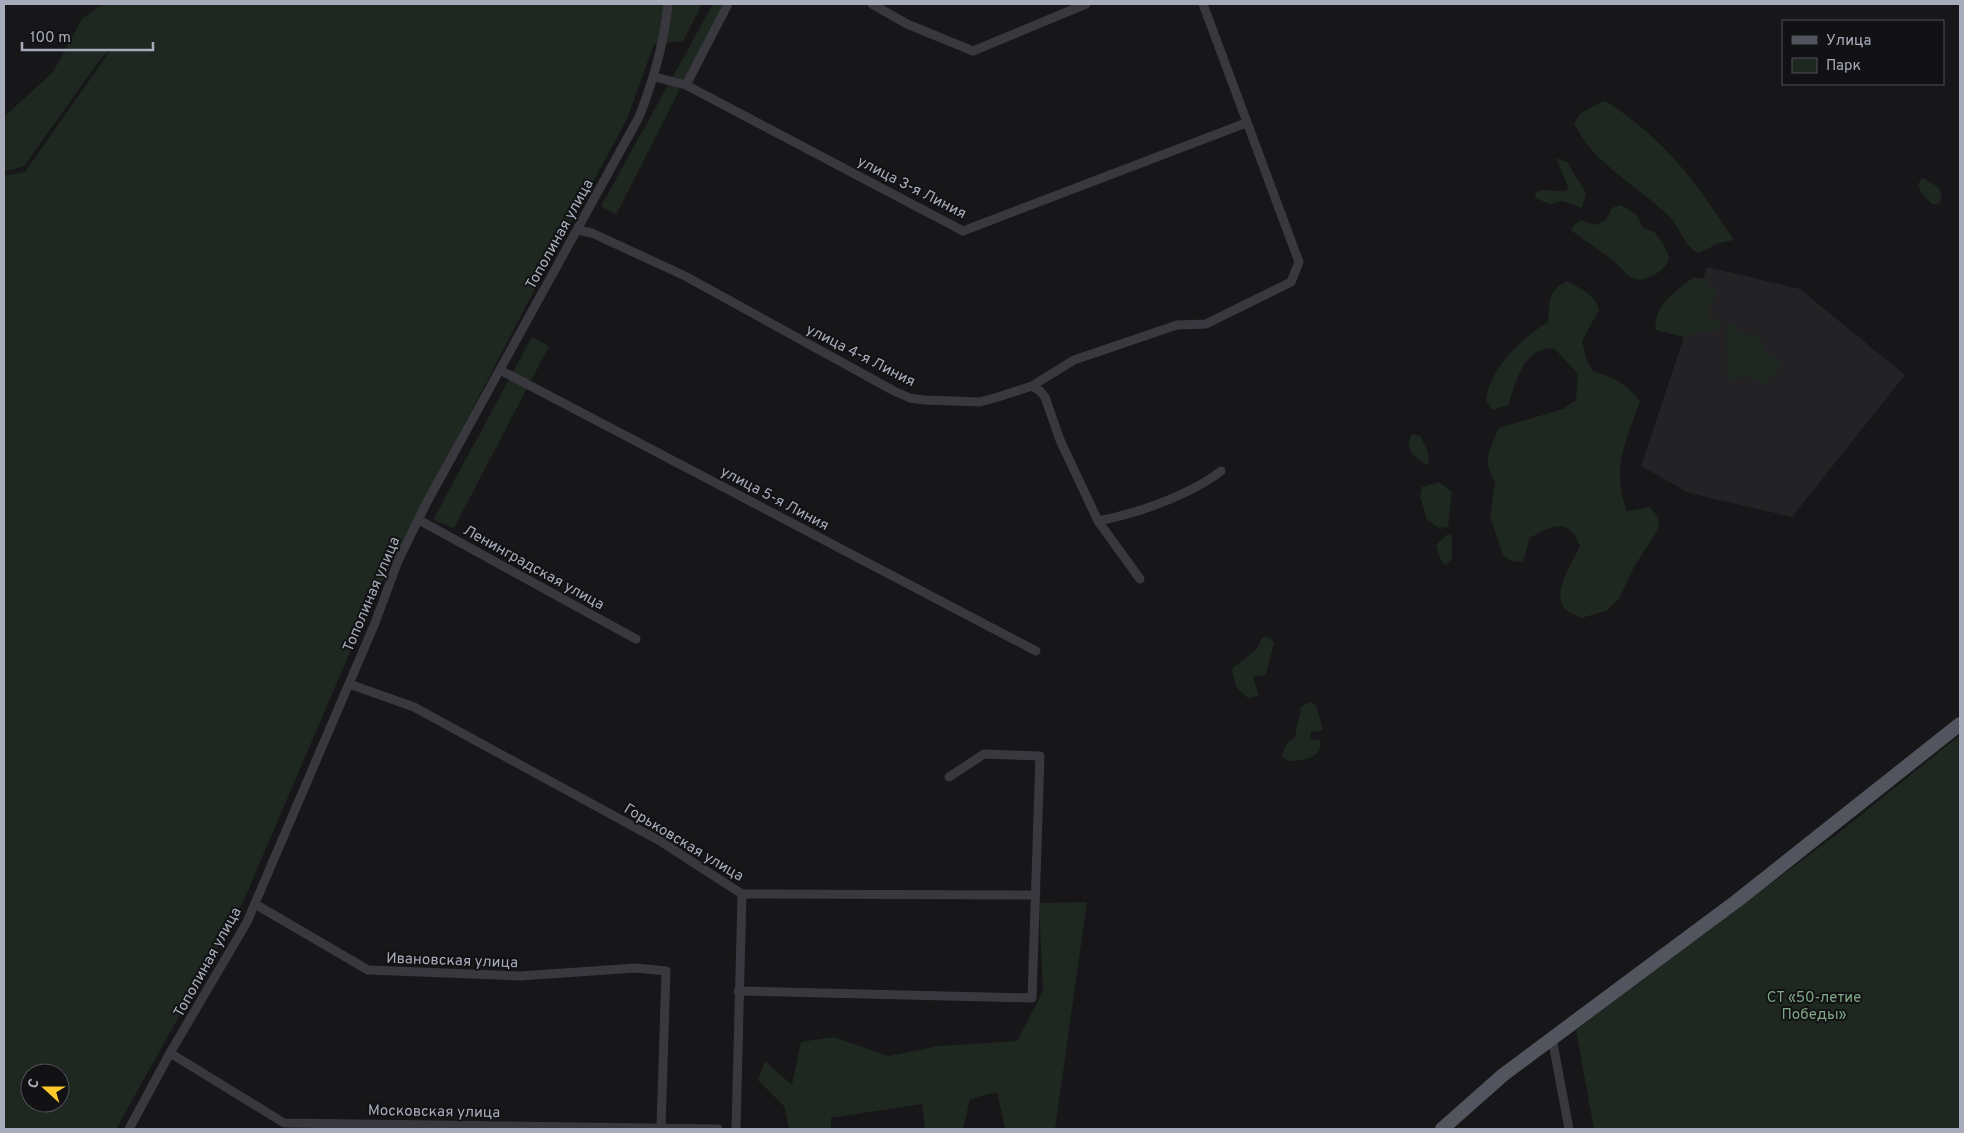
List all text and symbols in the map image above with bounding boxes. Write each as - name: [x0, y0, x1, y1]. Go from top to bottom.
- scale bar: [22, 20, 154, 52]
- legend: [1782, 20, 1944, 85]
- text: 100 m: [30, 29, 71, 48]
- text: Улица: [1826, 32, 1871, 51]
- text: Парк: [1826, 57, 1861, 76]
- street label: улица 3-я Линия: [854, 153, 969, 224]
- street label: Тополиная улица: [522, 176, 598, 293]
- street label: улица 4-я Линия: [802, 321, 918, 392]
- street label: улица 5-я Линия: [717, 463, 832, 536]
- street label: Ленинградская улица: [459, 522, 607, 615]
- street label: Тополиная улица: [340, 534, 405, 655]
- street label: Горьковская улица: [620, 800, 747, 887]
- street label: Тополиная улица: [170, 904, 246, 1021]
- street label: Ивановская улица: [386, 950, 518, 973]
- park label: СТ «50-летие Победы»: [1767, 989, 1861, 1025]
- north arrow: [20, 1063, 70, 1113]
- text: С: [25, 1077, 44, 1091]
- street label: Московская улица: [368, 1102, 500, 1123]

